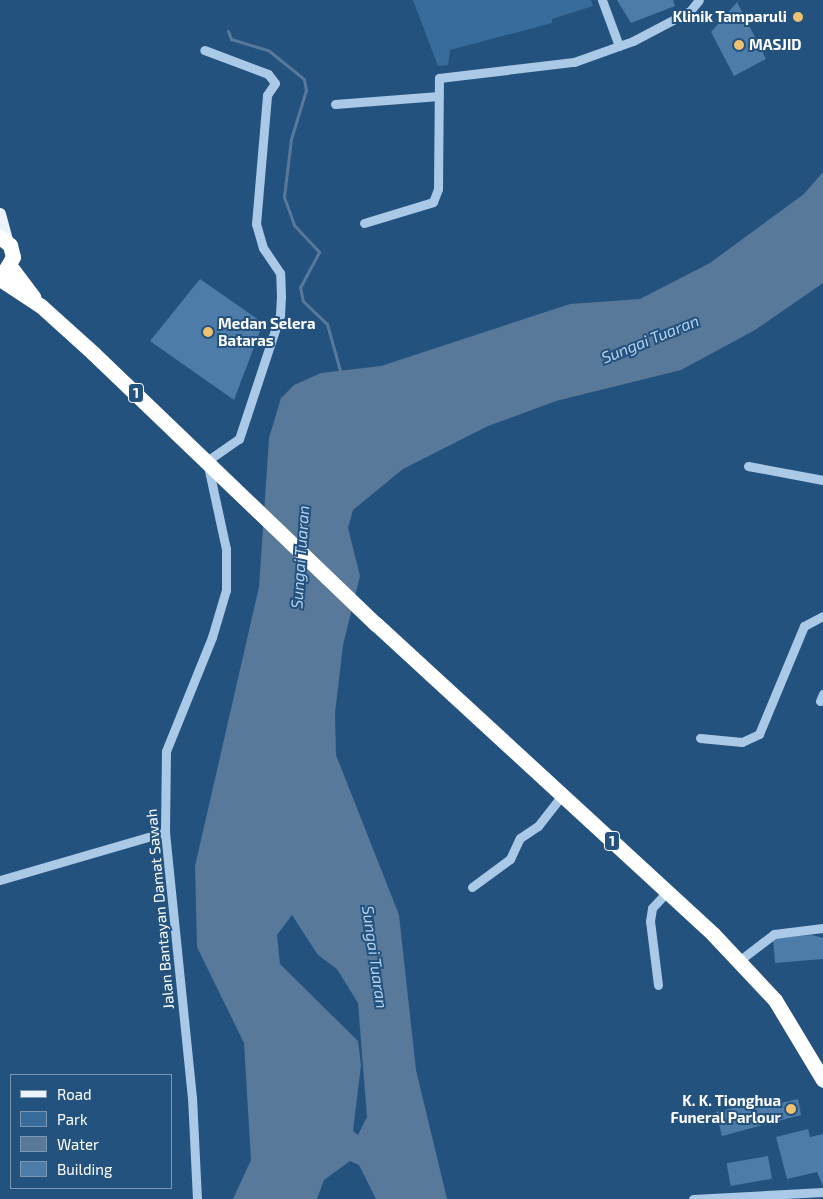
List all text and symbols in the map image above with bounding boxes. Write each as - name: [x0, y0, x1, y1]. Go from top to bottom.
- place label: Klinik Tamparuli: [672, 8, 787, 26]
- marker: Klinik Tamparuli: [791, 10, 805, 24]
- place label: MASJID: [749, 36, 802, 54]
- marker: MASJID: [733, 39, 745, 51]
- water label: Sungai Tuaran: [598, 311, 702, 367]
- place label: Medan Selera Bataras: [218, 314, 315, 349]
- marker: Medan Selera Bataras: [202, 326, 214, 338]
- road number: 1: [127, 382, 145, 404]
- water label: Sungai Tuaran: [287, 504, 313, 610]
- street label: Jalan Bantayan Damat Sawah: [142, 808, 178, 1010]
- road number: 1: [603, 829, 621, 852]
- water label: Sungai Tuaran: [358, 904, 392, 1010]
- legend: [10, 1074, 172, 1189]
- text: Road: [57, 1085, 92, 1103]
- place label: K. K. Tionghua Funeral Parlour: [670, 1091, 781, 1126]
- marker: K. K. Tionghua Funeral Parlour: [785, 1103, 797, 1115]
- text: Park: [57, 1110, 88, 1128]
- text: Water: [57, 1135, 99, 1153]
- text: Building: [57, 1160, 112, 1178]

